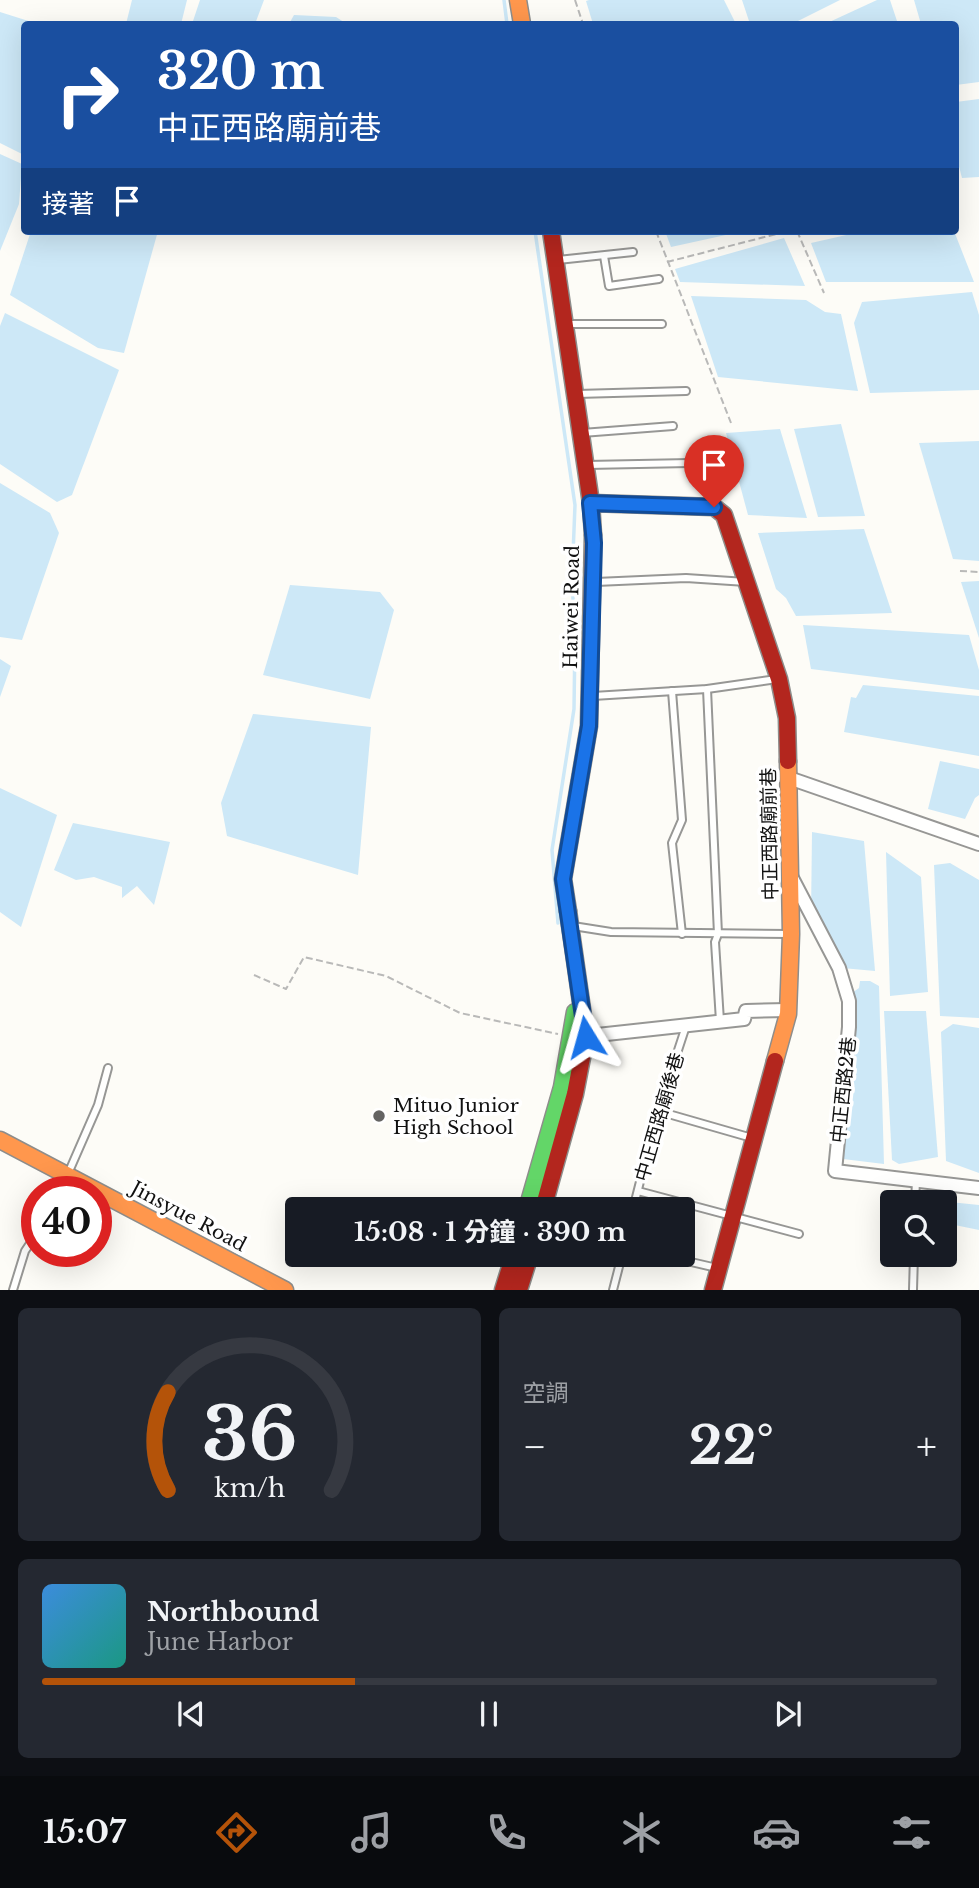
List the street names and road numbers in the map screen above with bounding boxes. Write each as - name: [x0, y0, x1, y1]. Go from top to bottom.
- street label: Haiwei Road: [559, 545, 584, 669]
- street label: 中正西路廟前巷: [757, 767, 782, 901]
- street label: 中正西路2巷: [826, 1036, 861, 1144]
- street label: 中正西路廟後巷: [630, 1050, 689, 1184]
- street label: Jinsyue Road: [125, 1175, 250, 1256]

